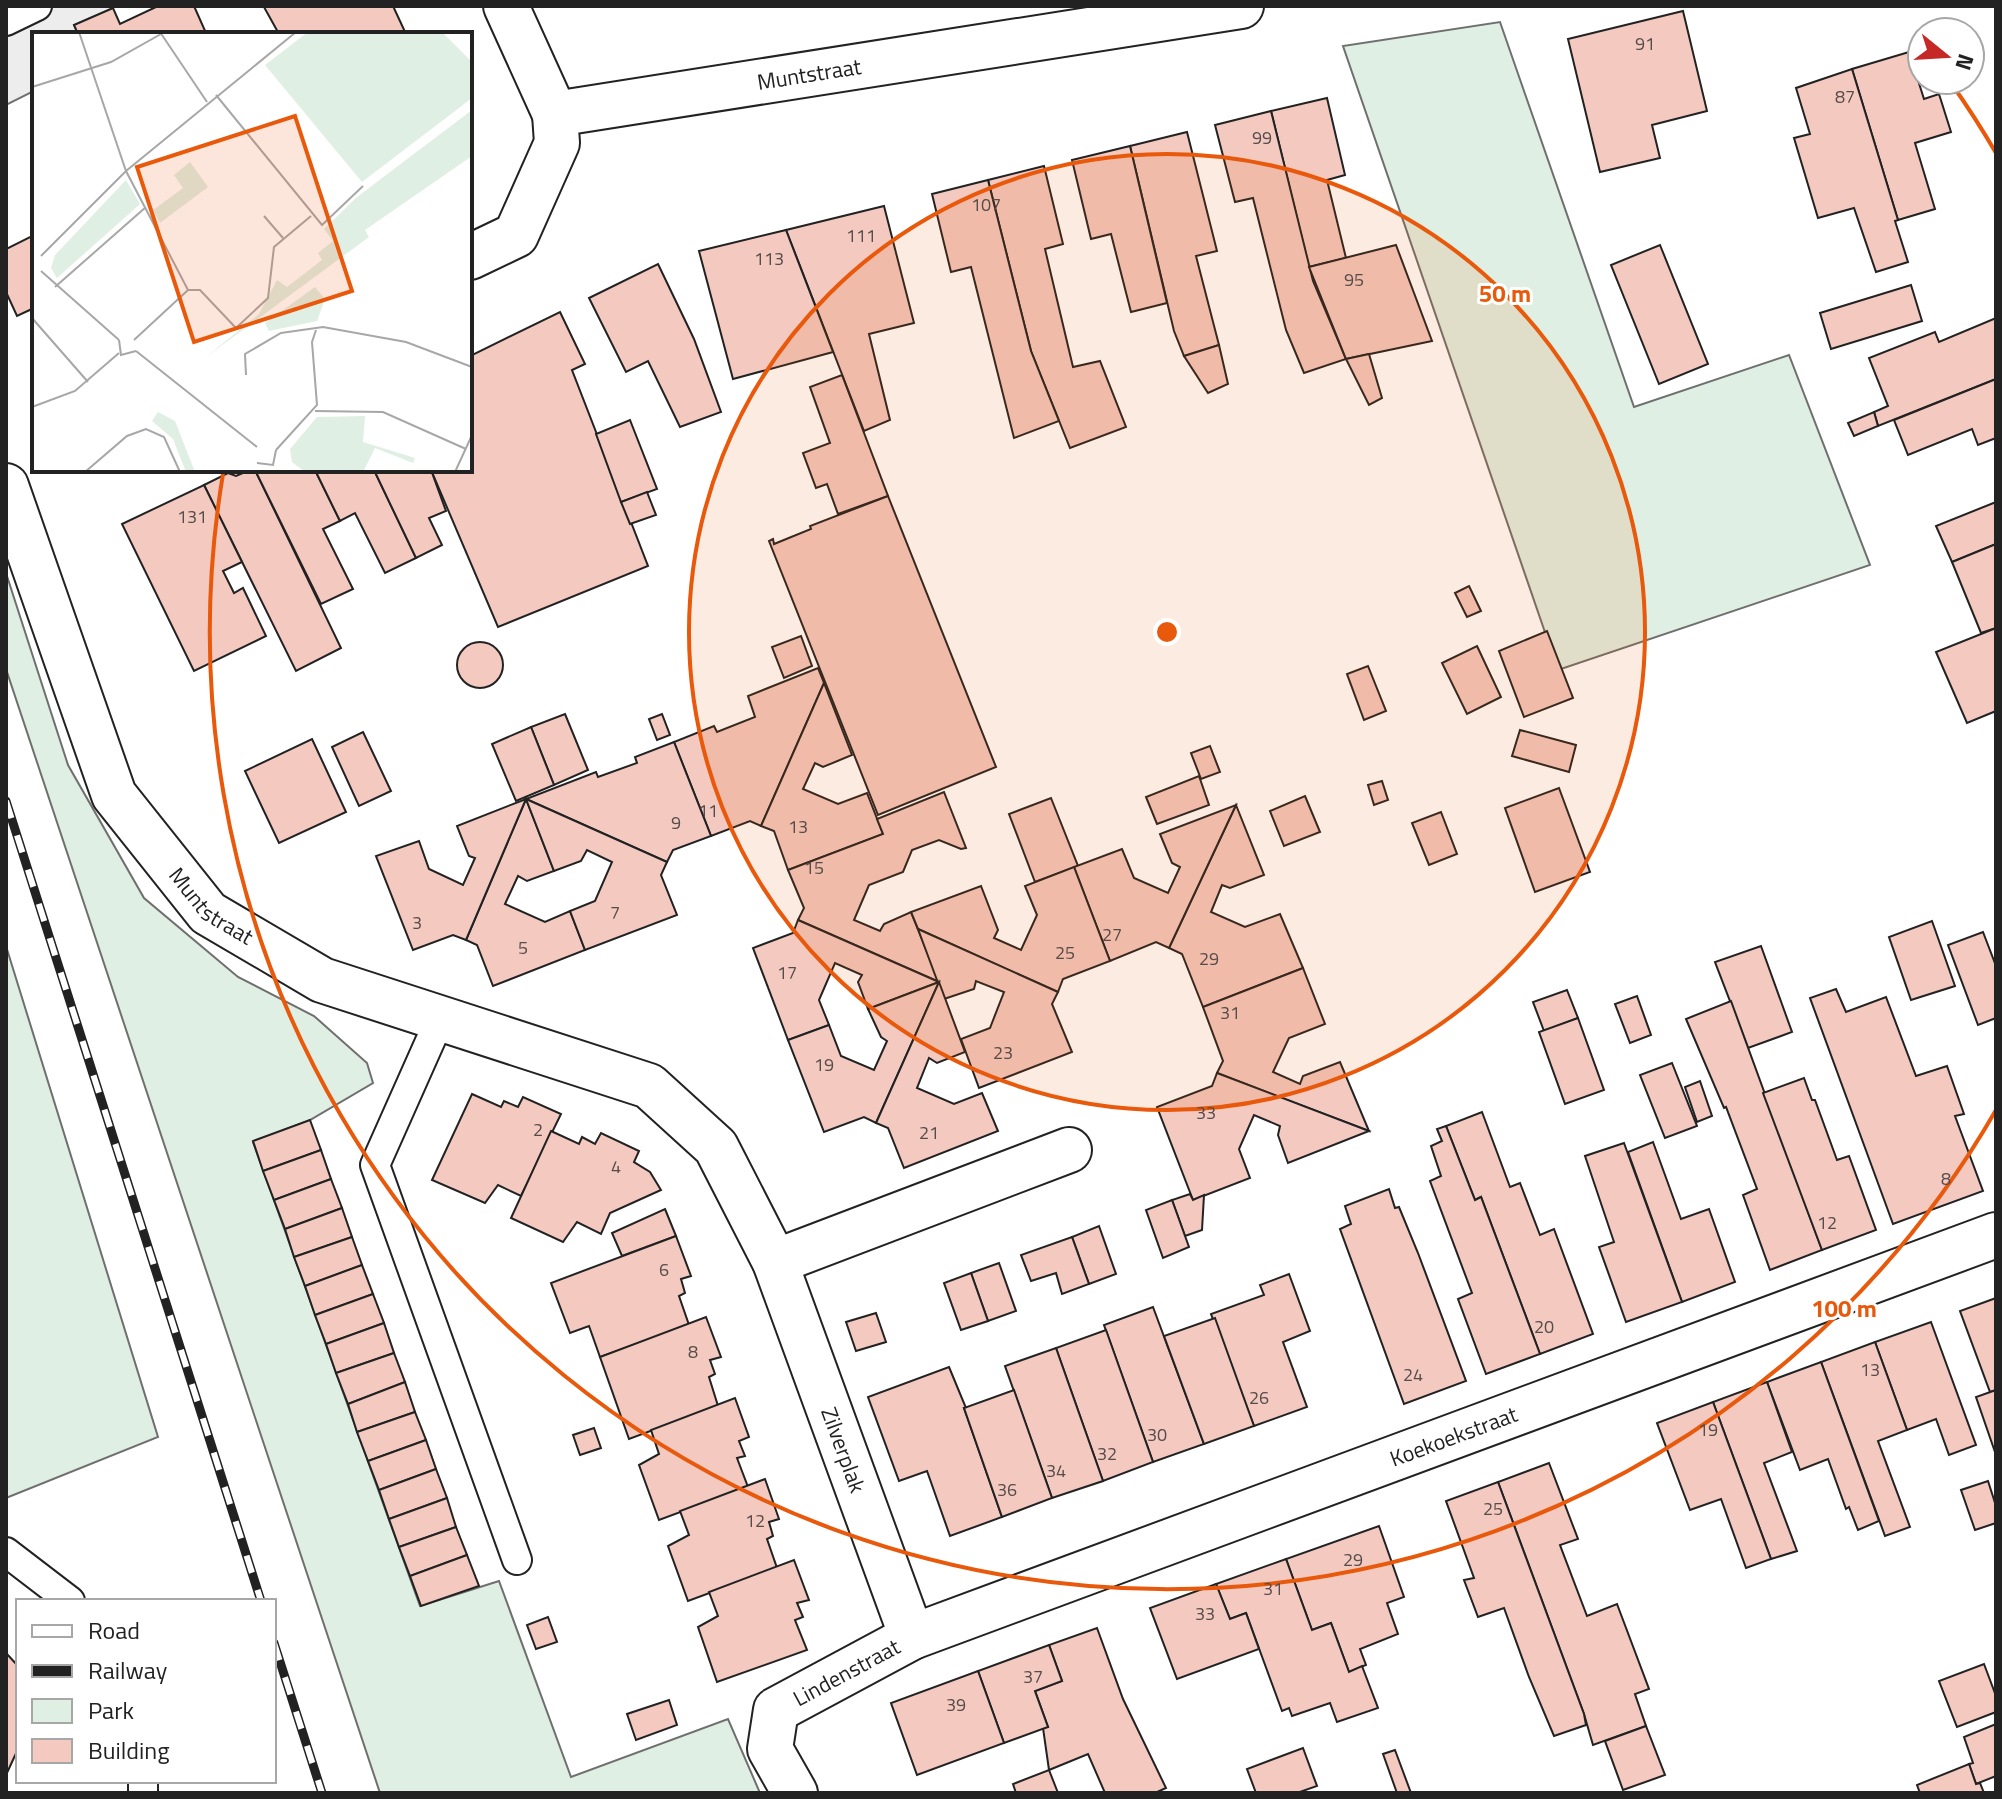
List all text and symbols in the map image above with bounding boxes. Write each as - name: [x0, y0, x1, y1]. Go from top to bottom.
- north arrow: [1906, 16, 1986, 96]
- house number: 91: [1635, 30, 1655, 57]
- inset map: [32, 32, 472, 472]
- street label: Muntstraat: [755, 49, 864, 99]
- text: N: [1946, 50, 1984, 75]
- house number: 87: [1835, 83, 1855, 110]
- house number: 99: [1252, 124, 1272, 151]
- house number: 107: [971, 191, 1001, 218]
- house number: 111: [846, 222, 876, 249]
- house number: 113: [754, 245, 784, 272]
- house number: 95: [1344, 266, 1364, 293]
- text: 50 m: [1479, 275, 1531, 311]
- house number: 131: [177, 503, 207, 530]
- centre of rings: [1153, 618, 1181, 646]
- house number: 11: [698, 797, 718, 824]
- house number: 9: [671, 809, 681, 836]
- house number: 13: [788, 813, 808, 840]
- house number: 15: [804, 854, 824, 881]
- street label: Muntstraat: [161, 860, 260, 953]
- house number: 7: [610, 899, 620, 926]
- house number: 3: [412, 909, 422, 936]
- house number: 27: [1102, 921, 1122, 948]
- house number: 5: [518, 934, 528, 961]
- house number: 25: [1055, 939, 1075, 966]
- house number: 29: [1199, 945, 1219, 972]
- house number: 17: [777, 959, 797, 986]
- house number: 31: [1220, 999, 1240, 1026]
- house number: 23: [993, 1039, 1013, 1066]
- house number: 19: [814, 1051, 834, 1078]
- house number: 33: [1196, 1099, 1216, 1126]
- house number: 2: [533, 1116, 543, 1143]
- house number: 21: [919, 1119, 939, 1146]
- house number: 4: [611, 1153, 621, 1180]
- house number: 8: [1941, 1165, 1951, 1192]
- house number: 12: [1817, 1209, 1837, 1236]
- house number: 6: [659, 1256, 669, 1283]
- text: 100 m: [1811, 1290, 1877, 1326]
- house number: 20: [1534, 1313, 1554, 1340]
- house number: 8: [688, 1338, 698, 1365]
- house number: 13: [1860, 1356, 1880, 1383]
- house number: 24: [1403, 1361, 1423, 1388]
- house number: 26: [1249, 1384, 1269, 1411]
- street label: Koekoekstraat: [1385, 1397, 1522, 1475]
- street label: Zilverplak: [812, 1402, 875, 1498]
- house number: 19: [1698, 1416, 1718, 1443]
- house number: 30: [1147, 1421, 1167, 1448]
- house number: 32: [1097, 1440, 1117, 1467]
- house number: 34: [1046, 1457, 1066, 1484]
- house number: 36: [997, 1476, 1017, 1503]
- house number: 25: [1483, 1495, 1503, 1522]
- house number: 12: [745, 1507, 765, 1534]
- house number: 29: [1343, 1546, 1363, 1573]
- house number: 31: [1263, 1575, 1283, 1602]
- legend: [16, 1599, 276, 1783]
- house number: 33: [1195, 1600, 1215, 1627]
- text: Road: [88, 1612, 140, 1648]
- street label: Lindenstraat: [787, 1629, 906, 1715]
- text: Railway: [88, 1652, 168, 1688]
- house number: 37: [1023, 1663, 1043, 1690]
- house number: 39: [946, 1691, 966, 1718]
- text: Park: [88, 1692, 134, 1728]
- text: Building: [88, 1732, 170, 1768]

